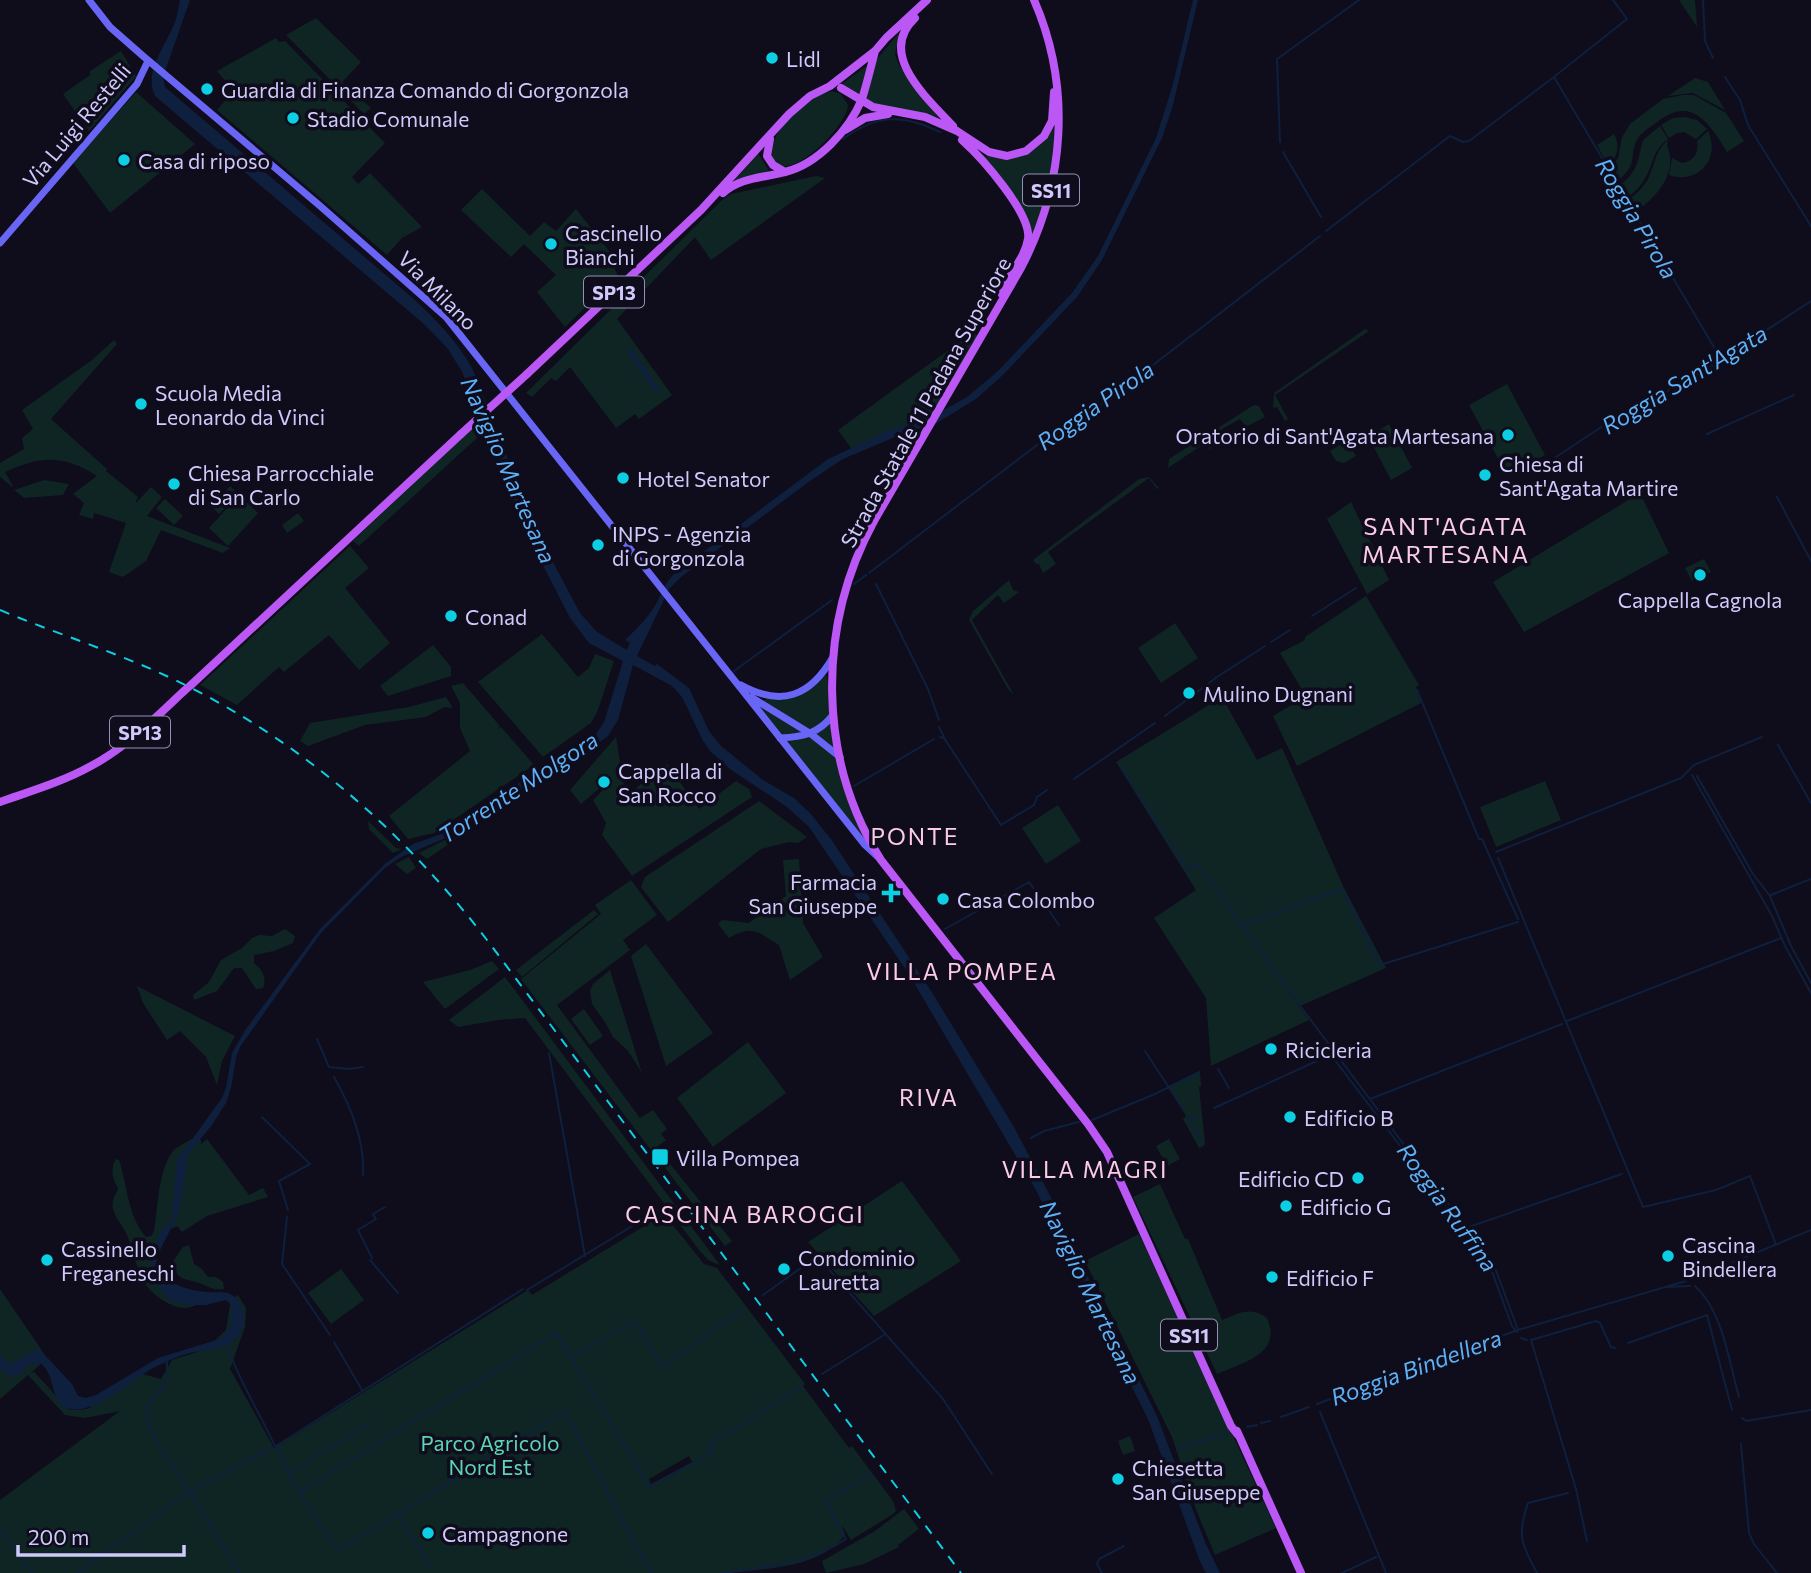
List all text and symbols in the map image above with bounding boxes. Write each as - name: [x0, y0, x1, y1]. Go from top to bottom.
- place label: Lidl: [786, 46, 821, 71]
- marker: Lidl: [764, 50, 780, 66]
- street label: Via Luigi Restelli: [17, 58, 135, 192]
- place label: Guardia di Finanza Comando di Gorgonzola: [221, 77, 629, 102]
- marker: Guardia di Finanza Comando di Gorgonzola: [199, 81, 215, 97]
- place label: Stadio Comunale: [307, 106, 469, 131]
- marker: Stadio Comunale: [285, 110, 301, 126]
- place label: Casa di riposo: [138, 148, 270, 173]
- marker: Casa di riposo: [116, 152, 132, 168]
- water label: Roggia Pirola: [1590, 152, 1684, 284]
- road number: SS11: [1023, 174, 1079, 206]
- place label: Cascinello Bianchi: [565, 220, 662, 269]
- marker: Cascinello Bianchi: [543, 236, 559, 252]
- street label: Via Milano: [393, 245, 483, 335]
- street label: Strada Statale 11 Padana Superiore: [835, 252, 1015, 552]
- road number: SP13: [584, 276, 644, 308]
- water label: Roggia Sant'Agata: [1596, 319, 1772, 439]
- water label: Roggia Pirola: [1031, 354, 1159, 456]
- water label: Naviglio Martesana: [455, 372, 563, 568]
- place label: Scuola Media Leonardo da Vinci: [155, 380, 325, 429]
- marker: Scuola Media Leonardo da Vinci: [133, 396, 149, 412]
- place label: Oratorio di Sant'Agata Martesana: [1176, 423, 1494, 448]
- marker: Oratorio di Sant'Agata Martesana: [1500, 427, 1516, 443]
- place label: Chiesa di Sant'Agata Martire: [1499, 451, 1678, 500]
- place label: Chiesa Parrocchiale di San Carlo: [188, 460, 374, 509]
- place label: Hotel Senator: [637, 466, 770, 491]
- marker: Chiesa di Sant'Agata Martire: [1477, 467, 1493, 483]
- marker: Hotel Senator: [615, 470, 631, 486]
- marker: Chiesa Parrocchiale di San Carlo: [166, 476, 182, 492]
- district label: SANT'AGATA MARTESANA: [1362, 511, 1530, 568]
- place label: INPS - Agenzia di Gorgonzola: [612, 521, 751, 570]
- marker: INPS - Agenzia di Gorgonzola: [590, 537, 606, 553]
- marker: Cappella Cagnola: [1692, 567, 1708, 583]
- place label: Cappella Cagnola: [1618, 587, 1782, 612]
- place label: Conad: [465, 604, 527, 629]
- marker: Conad: [443, 608, 459, 624]
- place label: Mulino Dugnani: [1203, 681, 1353, 706]
- marker: Mulino Dugnani: [1181, 685, 1197, 701]
- road number: SP13: [110, 716, 170, 748]
- water label: Torrente Molgora: [433, 725, 603, 849]
- place label: Cappella di San Rocco: [618, 758, 723, 807]
- marker: Cappella di San Rocco: [596, 774, 612, 790]
- district label: PONTE: [871, 822, 959, 850]
- place label: Farmacia San Giuseppe: [749, 869, 877, 918]
- marker: Farmacia San Giuseppe: [883, 885, 899, 901]
- place label: Casa Colombo: [957, 887, 1095, 912]
- marker: Casa Colombo: [935, 891, 951, 907]
- district label: VILLA POMPEA: [866, 957, 1058, 985]
- place label: Ricicleria: [1285, 1037, 1372, 1062]
- marker: Ricicleria: [1263, 1041, 1279, 1057]
- district label: RIVA: [899, 1083, 959, 1111]
- place label: Edificio B: [1304, 1105, 1394, 1130]
- marker: Edificio B: [1282, 1109, 1298, 1125]
- water label: Roggia Ruffina: [1392, 1137, 1504, 1277]
- place label: Villa Pompea: [676, 1145, 800, 1170]
- marker: Villa Pompea: [650, 1147, 670, 1167]
- district label: VILLA MAGRI: [1002, 1155, 1168, 1183]
- place label: Edificio CD: [1238, 1166, 1344, 1191]
- marker: Edificio CD: [1350, 1170, 1366, 1186]
- place label: Edificio G: [1300, 1194, 1391, 1219]
- water label: Naviglio Martesana: [1034, 1196, 1148, 1388]
- marker: Edificio G: [1278, 1198, 1294, 1214]
- district label: CASCINA BAROGGI: [625, 1200, 865, 1228]
- place label: Cascina Bindellera: [1682, 1232, 1777, 1281]
- place label: Cassinello Freganeschi: [61, 1236, 175, 1285]
- place label: Condominio Lauretta: [798, 1245, 915, 1294]
- marker: Cascina Bindellera: [1660, 1248, 1676, 1264]
- marker: Cassinello Freganeschi: [39, 1252, 55, 1268]
- marker: Condominio Lauretta: [776, 1261, 792, 1277]
- place label: Edificio F: [1286, 1265, 1374, 1290]
- marker: Edificio F: [1264, 1269, 1280, 1285]
- road number: SS11: [1161, 1320, 1217, 1350]
- water label: Roggia Bindellera: [1327, 1323, 1505, 1411]
- park label: Parco Agricolo Nord Est: [420, 1430, 560, 1479]
- place label: Chiesetta San Giuseppe: [1132, 1455, 1260, 1504]
- marker: Chiesetta San Giuseppe: [1110, 1471, 1126, 1487]
- scale bar: [18, 1514, 184, 1558]
- place label: Campagnone: [442, 1521, 568, 1546]
- text: 200 m: [28, 1524, 89, 1549]
- marker: Campagnone: [420, 1525, 436, 1541]

